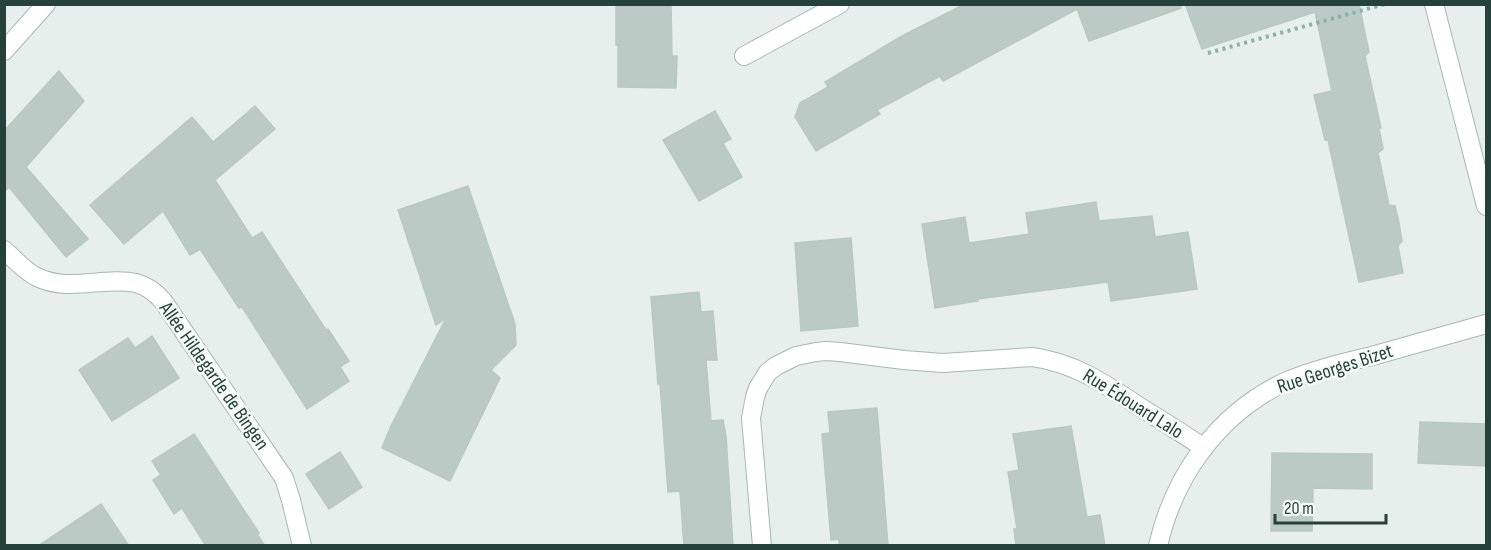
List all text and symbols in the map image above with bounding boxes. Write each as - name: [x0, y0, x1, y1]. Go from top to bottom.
- street label: Allée Hildegarde de Bingen: [153, 297, 274, 455]
- street label: Rue Georges Bizet: [1274, 339, 1396, 399]
- street label: Rue Édouard Lalo: [1078, 364, 1188, 444]
- scale bar: [1275, 487, 1386, 525]
- text: 20 m: [1284, 498, 1314, 519]

